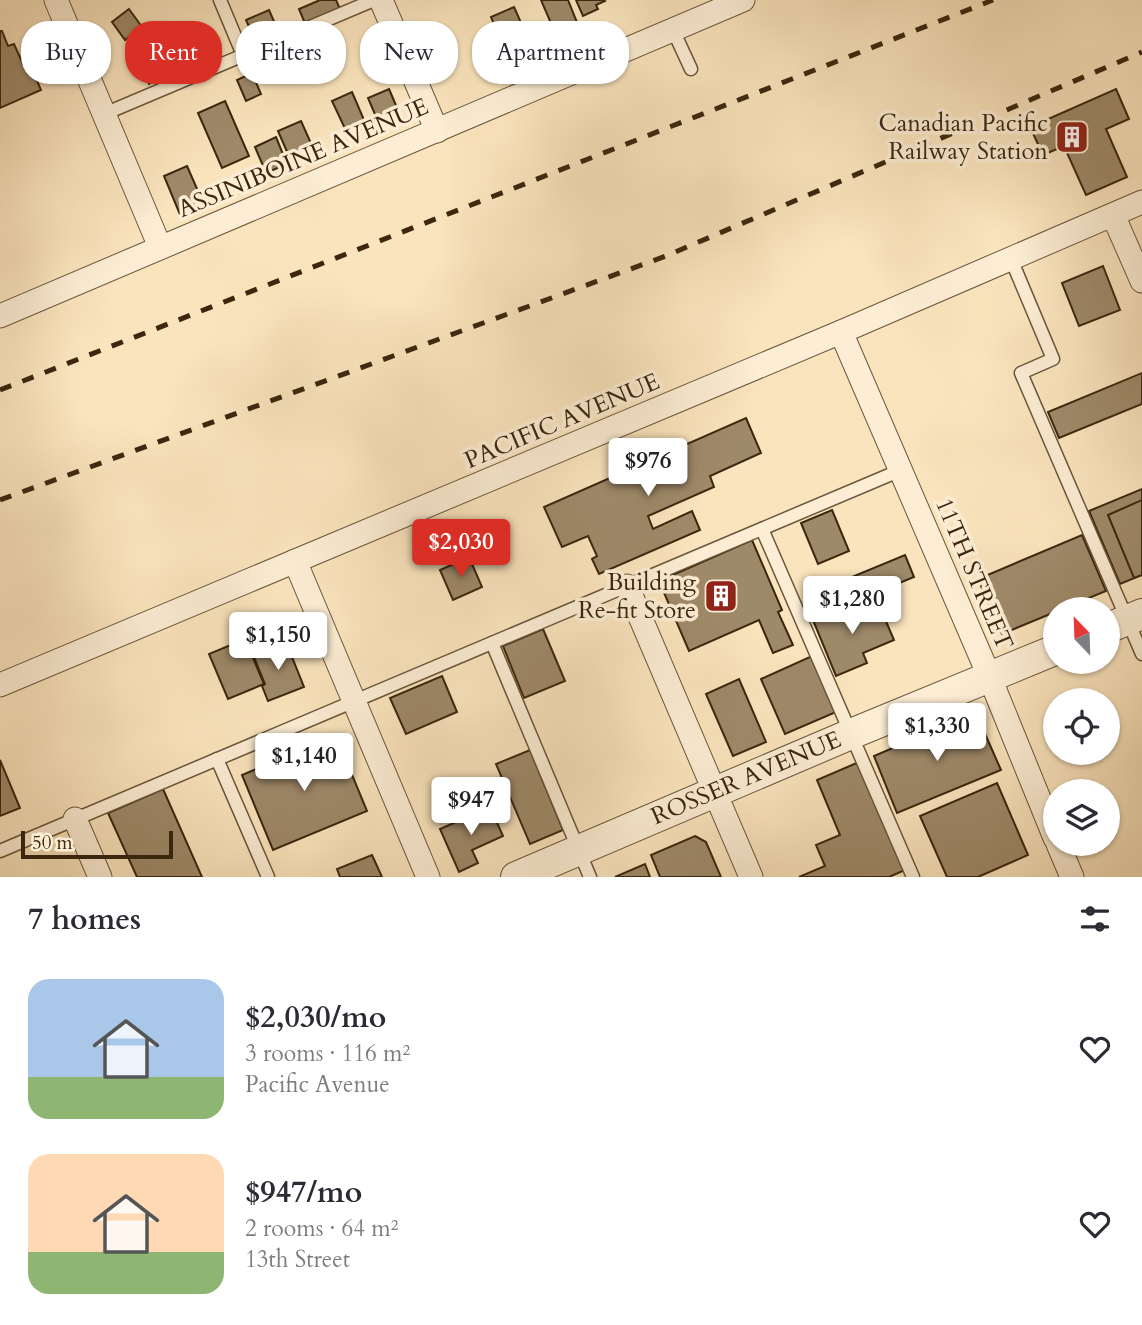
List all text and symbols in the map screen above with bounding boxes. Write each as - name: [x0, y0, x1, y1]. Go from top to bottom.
- chip: Buy: [21, 21, 111, 84]
- chip: Rent: [125, 21, 222, 84]
- chip: Filters: [236, 21, 346, 84]
- chip: New: [360, 21, 458, 84]
- chip: Apartment: [472, 21, 629, 84]
- street label: ASSINIBOINE AVENUE: [173, 90, 433, 226]
- place label: Canadian Pacific Railway Station: [879, 107, 1048, 168]
- building icon: Canadian Pacific Railway Station: [1053, 118, 1091, 156]
- street label: PACIFIC AVENUE: [459, 365, 665, 477]
- pin: $976: [607, 438, 689, 498]
- text: $976: [624, 445, 672, 476]
- street label: 11TH STREET: [927, 493, 1021, 655]
- pin: $2,030: [404, 520, 518, 579]
- text: $2,030: [428, 526, 494, 557]
- place label: Building Re-fit Store: [578, 566, 697, 627]
- pin: $1,280: [795, 576, 909, 636]
- building icon: Building Re-fit Store: [702, 577, 740, 615]
- text: $1,280: [819, 583, 885, 614]
- north arrow: [1043, 597, 1120, 674]
- map controls: [1043, 597, 1120, 856]
- pin: $1,150: [221, 612, 335, 672]
- text: $1,150: [245, 619, 311, 650]
- button: locate: [1043, 688, 1120, 765]
- pin: $1,330: [880, 704, 994, 763]
- text: $1,330: [904, 710, 970, 741]
- street label: ROSSER AVENUE: [646, 723, 846, 833]
- pin: $1,140: [247, 734, 361, 793]
- text: $1,140: [271, 740, 337, 771]
- pin: $947: [430, 778, 512, 837]
- button: layers: [1043, 779, 1120, 856]
- text: $947: [447, 784, 495, 815]
- scale bar: [21, 828, 173, 860]
- text: 50 m: [32, 830, 73, 856]
- text: 7 homes: [28, 899, 141, 940]
- icon: filters: [1076, 900, 1114, 938]
- text: $2,030/mo: [245, 997, 386, 1038]
- icon: home: [84, 1007, 168, 1091]
- icon: heart: [1076, 1030, 1114, 1068]
- text: 3 rooms · 116 m²: [245, 1038, 410, 1069]
- text: Pacific Avenue: [245, 1069, 390, 1100]
- text: $947/mo: [245, 1172, 362, 1213]
- icon: home: [84, 1182, 168, 1266]
- icon: heart: [1076, 1205, 1114, 1243]
- text: 2 rooms · 64 m²: [245, 1213, 398, 1244]
- text: 13th Street: [245, 1244, 350, 1275]

